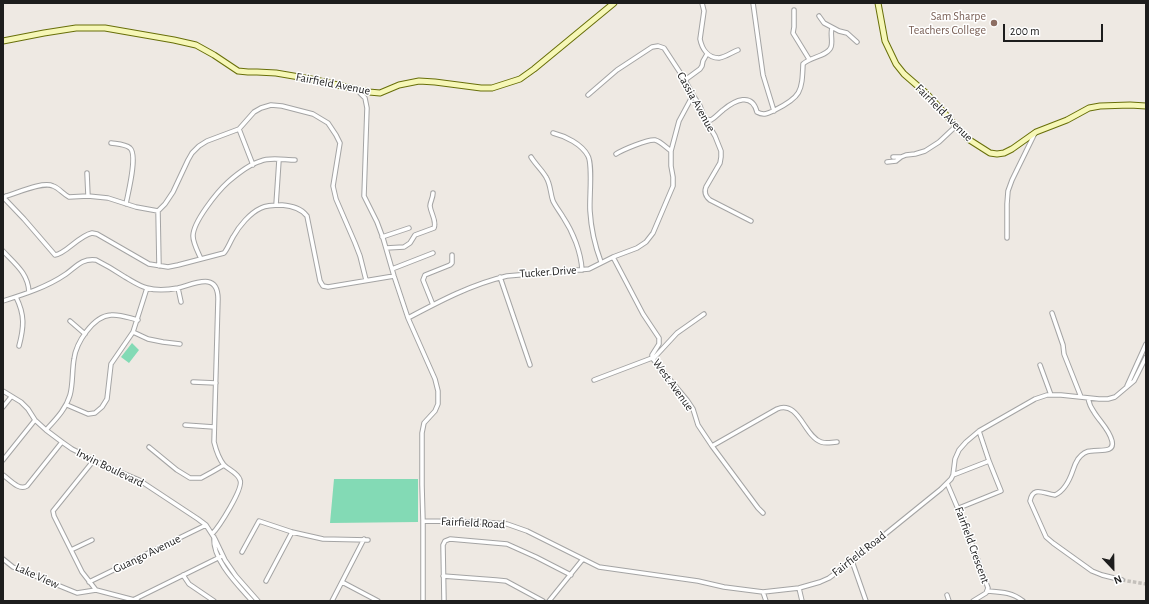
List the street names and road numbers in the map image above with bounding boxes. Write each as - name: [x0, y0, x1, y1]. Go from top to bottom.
- street label: Fairfield Avenue: [295, 70, 371, 98]
- street label: Cassia Avenue: [674, 70, 718, 134]
- street label: Fairfield Avenue: [912, 81, 976, 145]
- street label: Tucker Drive: [519, 263, 577, 281]
- street label: West Avenue: [649, 356, 697, 414]
- street label: Irwin Boulevard: [74, 445, 146, 491]
- street label: Fairfield Crescent: [951, 505, 993, 585]
- street label: Fairfield Road: [440, 514, 506, 532]
- street label: Fairfield Road: [829, 529, 889, 579]
- street label: Guango Avenue: [111, 531, 183, 577]
- street label: Lake View: [13, 560, 61, 592]

